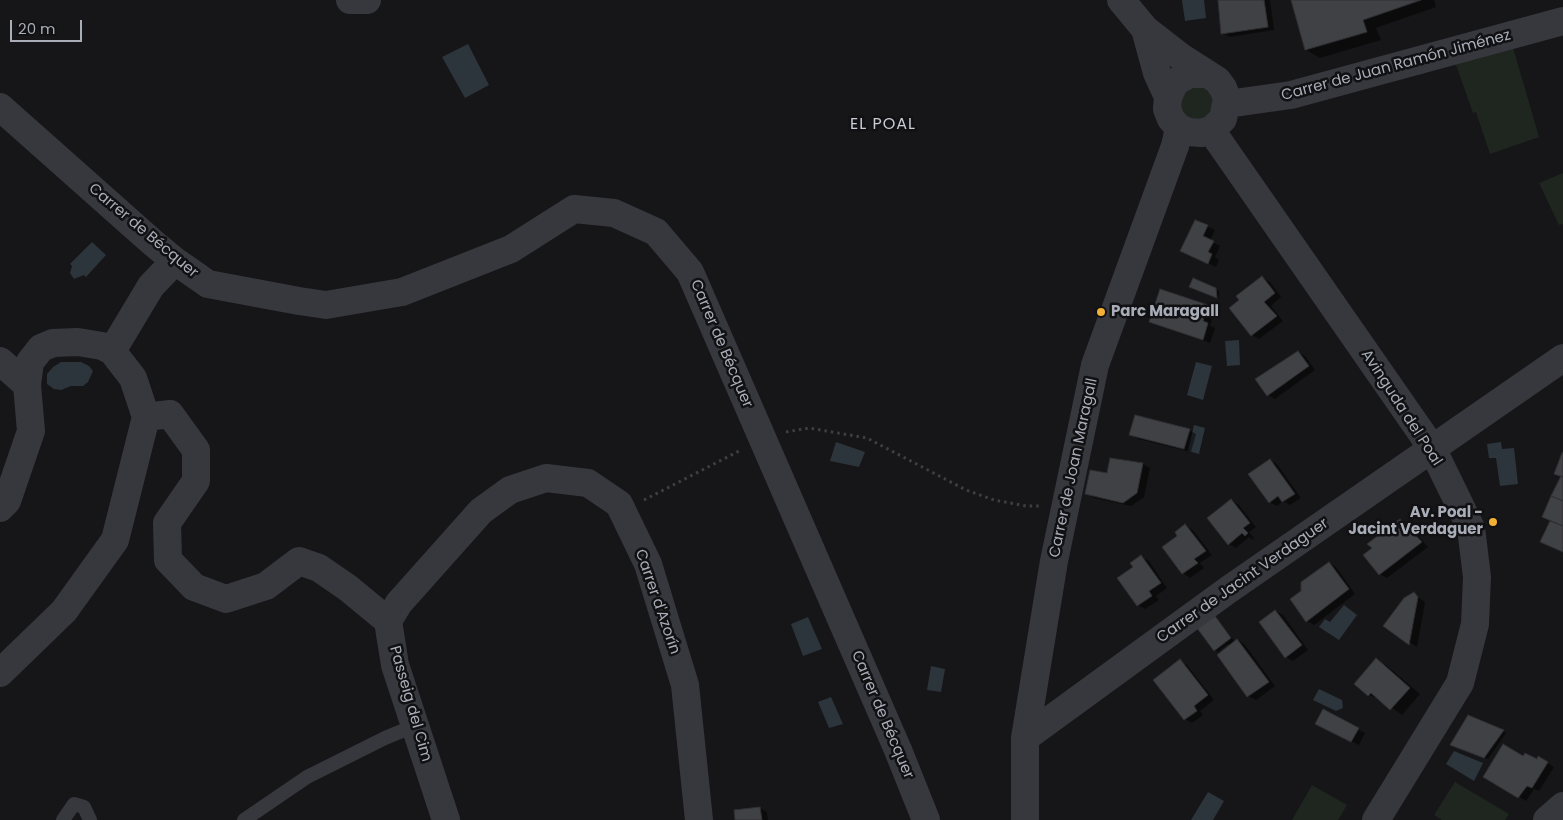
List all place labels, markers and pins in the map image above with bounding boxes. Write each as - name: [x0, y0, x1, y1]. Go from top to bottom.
- place label: Parc Maragall: [1111, 303, 1219, 321]
- marker: Parc Maragall: [1095, 306, 1107, 318]
- place label: Av. Poal - Jacint Verdaguer: [1348, 504, 1483, 539]
- marker: Av. Poal - Jacint Verdaguer: [1487, 516, 1499, 528]

